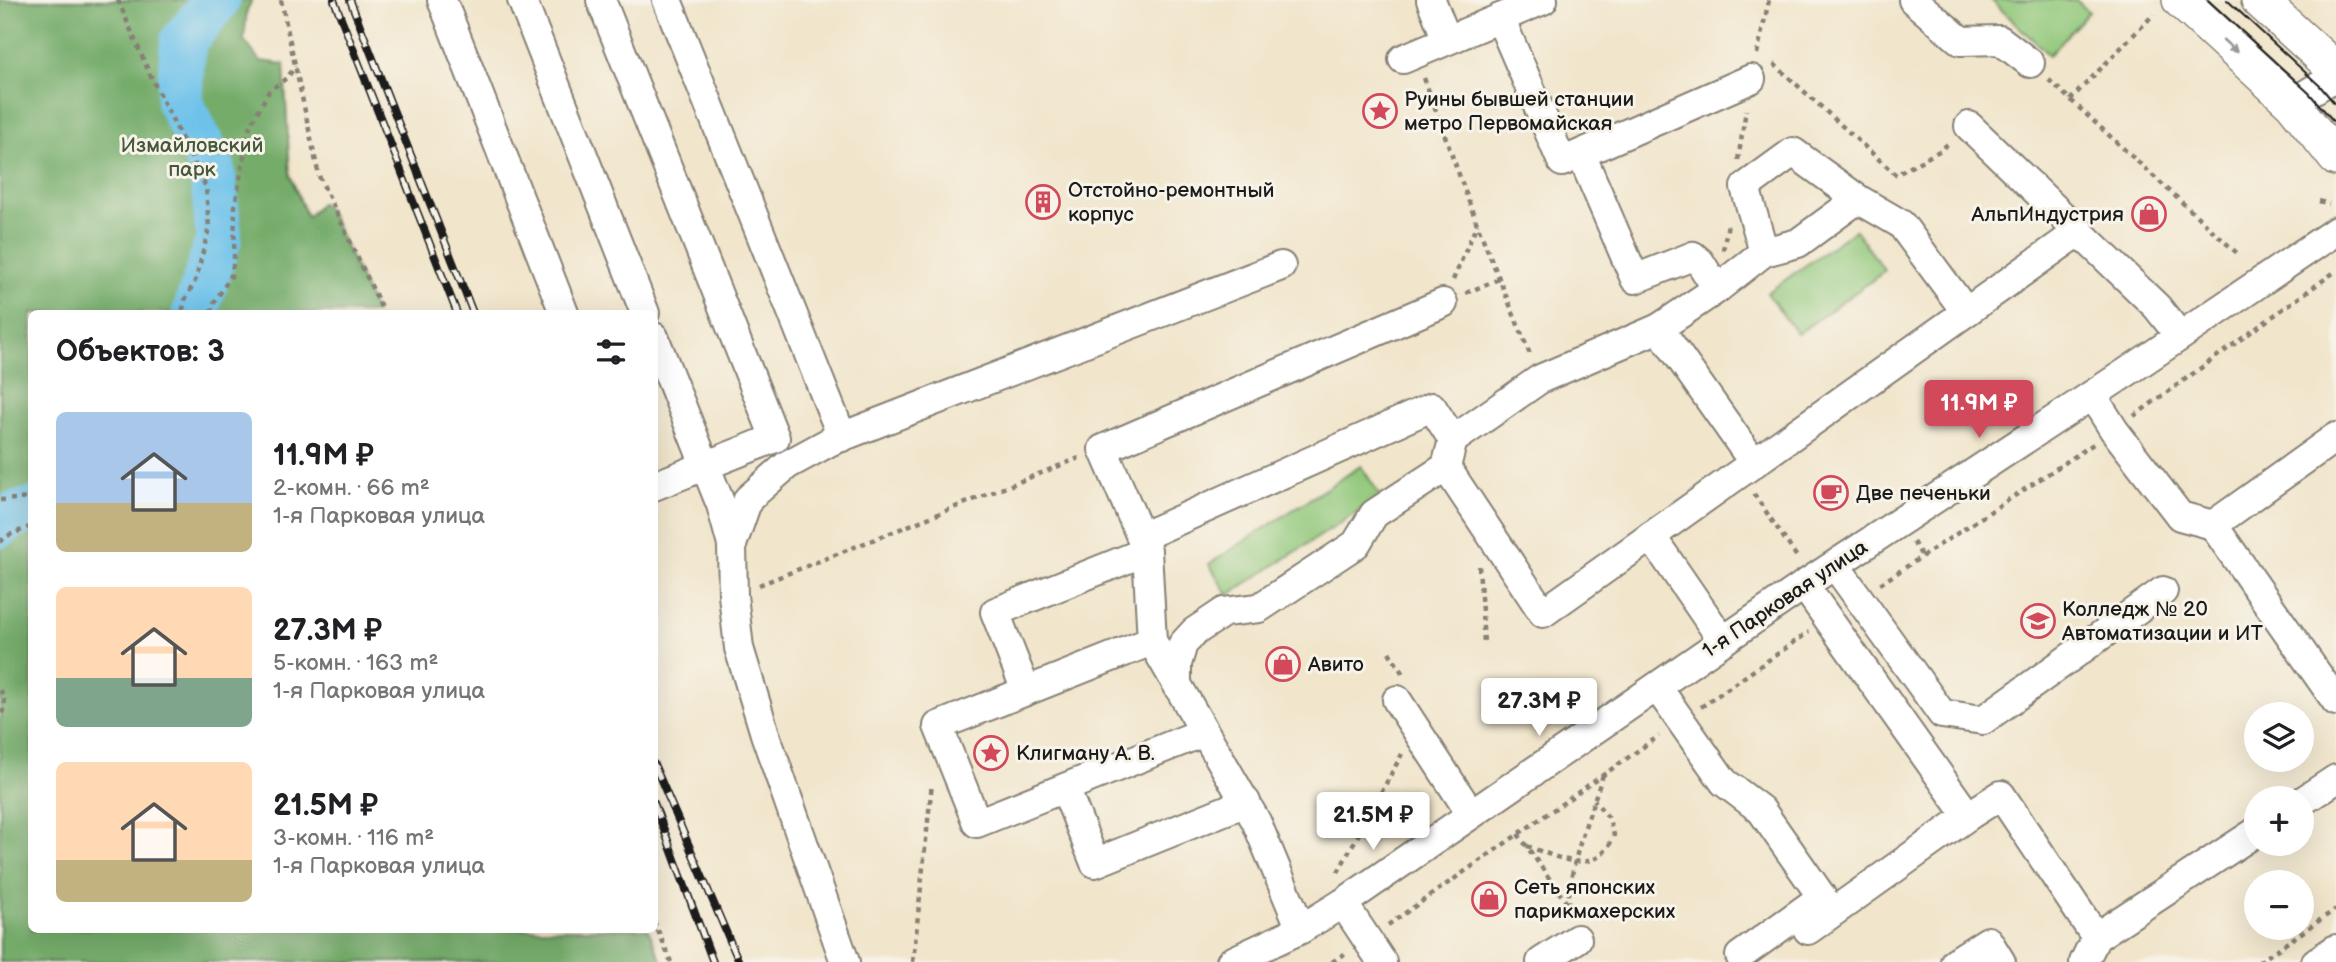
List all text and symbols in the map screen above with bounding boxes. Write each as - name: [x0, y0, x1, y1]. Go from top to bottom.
- one-way arrow: [2221, 38, 2239, 54]
- place label: Руины бывшей станции метро Первомайская: [1404, 87, 1634, 136]
- place icon: Руины бывшей станции метро Первомайская: [1361, 92, 1399, 130]
- park label: Измайловский парк: [121, 133, 263, 182]
- place label: Отстойно-ремонтный корпус: [1068, 178, 1275, 227]
- building icon: Отстойно-ремонтный корпус: [1024, 183, 1062, 221]
- shop icon: АльпИндустрия: [2130, 195, 2168, 233]
- place label: АльпИндустрия: [1971, 202, 2124, 227]
- icon: filters: [592, 333, 630, 371]
- text: Объектов: 3: [56, 334, 225, 370]
- pin: 11.9M ₽: [1914, 380, 2044, 440]
- text: 11.9M ₽: [1940, 389, 2018, 417]
- text: 11.9M ₽: [273, 438, 374, 474]
- icon: home: [112, 440, 196, 524]
- text: 2-комн. · 66 m²: [273, 474, 430, 502]
- cafe icon: Две печеньки: [1812, 474, 1850, 512]
- place label: Две печеньки: [1856, 481, 1991, 506]
- text: 1-я Парковая улица: [273, 502, 485, 530]
- street label: 1-я Парковая улица: [1698, 534, 1873, 664]
- place label: Колледж № 20 Автоматизации и ИТ: [2061, 597, 2264, 646]
- school or university icon: Колледж № 20 Автоматизации и ИТ: [2019, 602, 2057, 640]
- text: 27.3M ₽: [273, 613, 382, 649]
- icon: home: [112, 615, 196, 699]
- shop icon: Авито: [1264, 645, 1302, 683]
- text: 5-комн. · 163 m²: [273, 649, 438, 677]
- place label: Авито: [1307, 652, 1364, 677]
- text: 1-я Парковая улица: [273, 677, 485, 705]
- pin: 27.3M ₽: [1474, 678, 1604, 738]
- text: 27.3M ₽: [1497, 687, 1581, 715]
- map controls: [2244, 702, 2314, 940]
- button: layers: [2244, 702, 2314, 772]
- place icon: Клигману А. В.: [972, 734, 1010, 772]
- place label: Клигману А. В.: [1016, 741, 1155, 766]
- button: +: [2244, 786, 2314, 856]
- text: 21.5M ₽: [273, 788, 378, 824]
- icon: home: [112, 790, 196, 874]
- pin: 21.5M ₽: [1308, 792, 1438, 852]
- text: 21.5M ₽: [1333, 801, 1413, 829]
- text: 3-комн. · 116 m²: [273, 824, 434, 852]
- text: 1-я Парковая улица: [273, 852, 485, 880]
- button: −: [2244, 870, 2314, 940]
- place label: Сеть японских парикмахерских: [1514, 875, 1676, 924]
- shop icon: Сеть японских парикмахерских: [1470, 880, 1508, 918]

